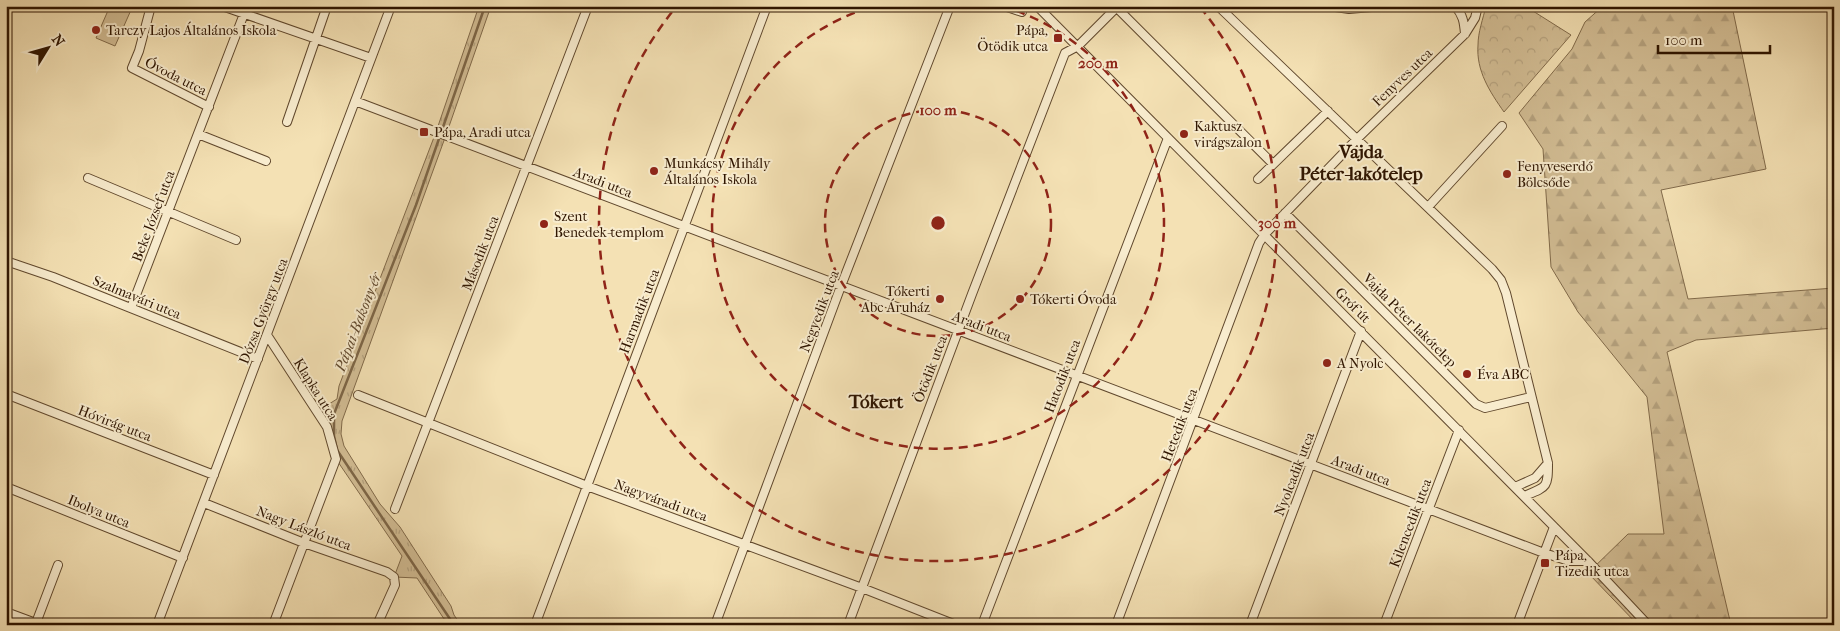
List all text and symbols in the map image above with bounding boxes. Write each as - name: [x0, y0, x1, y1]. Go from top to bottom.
- place label: Tarczy Lajos Általános Iskola: [106, 21, 277, 39]
- north arrow: [22, 22, 72, 72]
- place label: Pápa, Ötödik utca: [977, 22, 1049, 55]
- scale bar: [1658, 22, 1770, 54]
- marker: Tarczy Lajos Általános Iskola: [90, 24, 102, 36]
- text: N: [48, 31, 68, 50]
- text: 100 m: [1665, 31, 1703, 49]
- marker: Pápa, Ötödik utca: [1052, 32, 1064, 44]
- street label: Fenyves utca: [1369, 44, 1436, 110]
- street label: Óvoda utca: [142, 53, 211, 100]
- text: 200 m: [1078, 54, 1118, 72]
- text: 100 m: [919, 101, 957, 119]
- place label: Kaktusz virágszalon: [1194, 118, 1262, 151]
- place label: Pápa, Aradi utca: [434, 124, 531, 141]
- marker: Pápa, Aradi utca: [418, 126, 430, 138]
- marker: Kaktusz virágszalon: [1178, 128, 1190, 140]
- district label: Vajda Péter-lakótelep: [1299, 141, 1423, 185]
- place label: Munkácsy Mihály Általános Iskola: [663, 155, 771, 188]
- place label: Fenyveserdő Bölcsőde: [1517, 158, 1593, 191]
- street label: Aradi utca: [570, 163, 635, 202]
- marker: Munkácsy Mihály Általános Iskola: [648, 165, 660, 177]
- street label: Beke József utca: [128, 168, 179, 264]
- marker: Fenyveserdő Bölcsőde: [1501, 168, 1513, 180]
- place label: Szent Benedek-templom: [554, 208, 664, 241]
- street label: Második utca: [458, 213, 503, 293]
- centre of rings: [929, 214, 947, 232]
- text: 300 m: [1258, 214, 1297, 232]
- marker: Szent Benedek-templom: [538, 218, 550, 230]
- street label: Dózsa György utca: [235, 255, 292, 367]
- street label: Harmadik utca: [616, 266, 664, 356]
- street label: Negyedik utca: [796, 267, 843, 355]
- water label: Pápai-Bakony-ér: [330, 269, 386, 375]
- street label: Vajda Péter lakótelep: [1358, 269, 1460, 371]
- street label: Szalmavári utca: [90, 272, 184, 323]
- place label: Tókerti Abc Áruház: [860, 283, 930, 316]
- street label: Gróf út: [1331, 284, 1374, 327]
- place label: Tókerti Óvoda: [1030, 290, 1117, 308]
- marker: Tókerti Abc Áruház: [934, 293, 946, 305]
- marker: Tókerti Óvoda: [1014, 293, 1026, 305]
- street label: Aradi utca: [949, 307, 1014, 346]
- street label: Ötödik utca: [909, 332, 951, 405]
- street label: Hatodik utca: [1041, 337, 1084, 415]
- street label: Klapka utca: [290, 355, 342, 424]
- place label: A Nyolc: [1336, 355, 1384, 372]
- marker: A Nyolc: [1321, 357, 1333, 369]
- place label: Éva ABC: [1477, 365, 1529, 383]
- marker: Éva ABC: [1461, 368, 1473, 380]
- street label: Hetedik utca: [1158, 386, 1201, 464]
- district label: Tókert: [848, 391, 904, 413]
- street label: Hóvirág utca: [76, 402, 154, 445]
- street label: Nyolcadik utca: [1271, 429, 1318, 518]
- street label: Aradi utca: [1328, 451, 1393, 490]
- street label: Nagyváradi utca: [612, 476, 710, 525]
- street label: Kilencedik utca: [1386, 476, 1435, 570]
- street label: Ibolya utca: [65, 491, 133, 532]
- street label: Nagy László utca: [254, 503, 354, 555]
- place label: Pápa, Tizedik utca: [1555, 547, 1629, 580]
- marker: Pápa, Tizedik utca: [1539, 557, 1551, 569]

